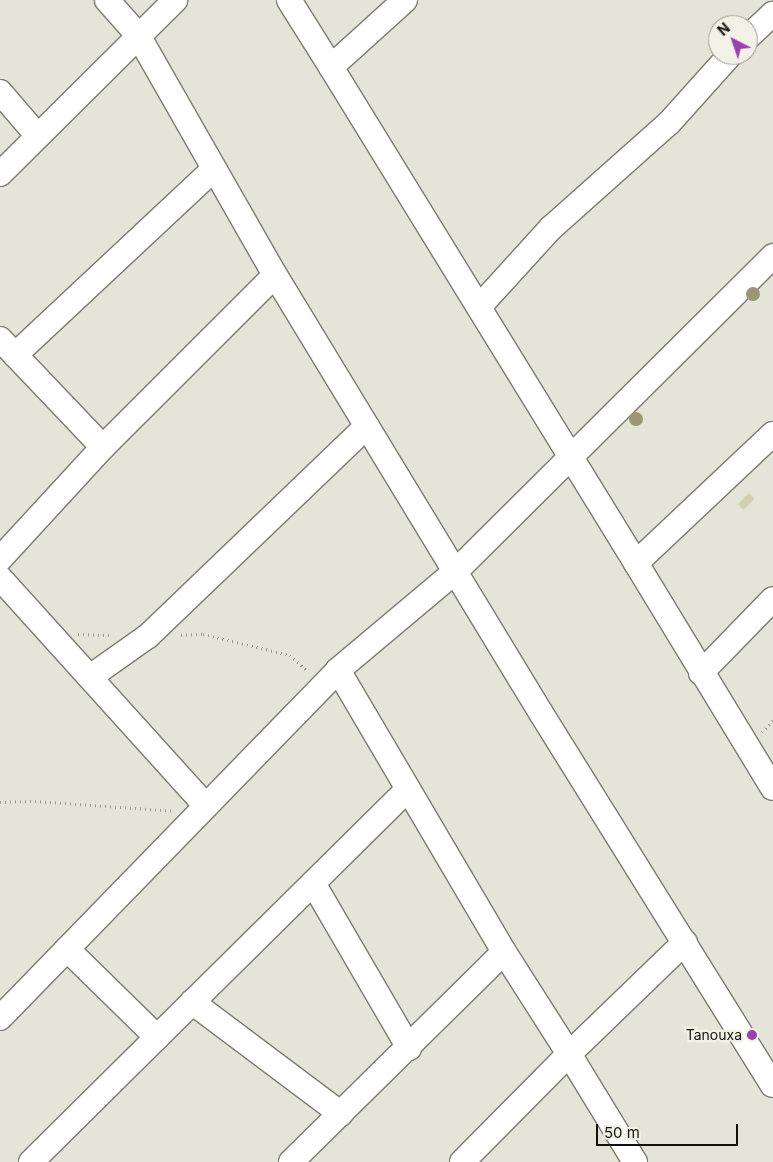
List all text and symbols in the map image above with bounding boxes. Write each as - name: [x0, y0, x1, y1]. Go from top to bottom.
- north arrow: [708, 15, 758, 65]
- text: N: [714, 19, 733, 39]
- place label: Tanouxa: [686, 1027, 742, 1043]
- marker: Tanouxa: [746, 1029, 758, 1041]
- scale bar: [598, 1114, 740, 1146]
- text: 50 m: [604, 1123, 640, 1142]

